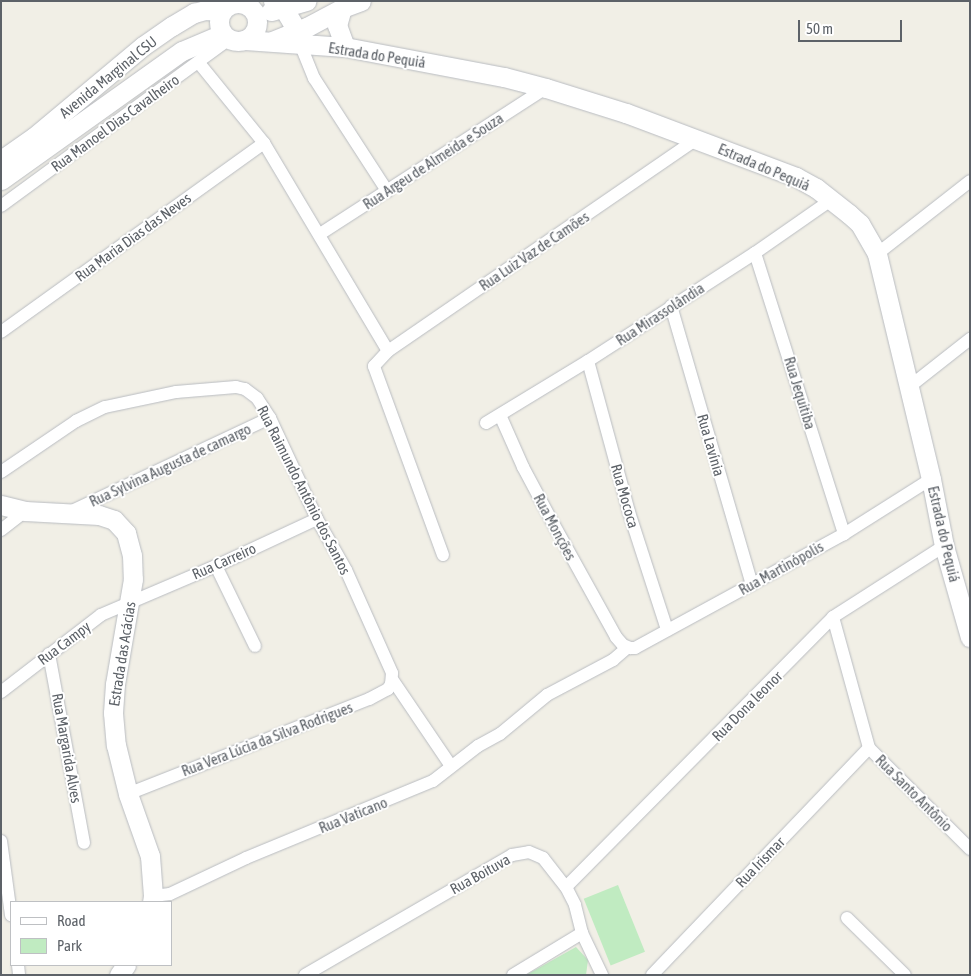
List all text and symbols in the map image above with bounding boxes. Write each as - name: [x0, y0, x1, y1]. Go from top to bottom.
- scale bar: [801, 10, 905, 42]
- text: 50 m: [806, 20, 833, 37]
- street label: Avenida Marginal CSU: [56, 32, 160, 122]
- street label: Estrada do Pequiá: [327, 38, 427, 72]
- street label: Rua Manoel Dias Cavalheiro: [47, 71, 183, 175]
- street label: Rua Argeu de Almeida e Souza: [359, 109, 507, 213]
- street label: Estrada do Pequiá: [715, 140, 813, 194]
- street label: Rua Maria Dias das Neves: [71, 189, 195, 285]
- street label: Rua Luiz Vaz de Camões: [476, 208, 592, 294]
- street label: Rua Mirassolândia: [612, 279, 708, 349]
- street label: Rua Jequitiba: [780, 355, 820, 431]
- street label: Rua Raimundo Antônio dos Santos: [253, 402, 355, 578]
- street label: Rua Lavínia: [694, 412, 728, 478]
- street label: Rua Sylvina Augusta de camargo: [86, 420, 254, 510]
- street label: Rua Mococa: [607, 462, 643, 530]
- street label: Estrada do Pequiá: [924, 484, 964, 584]
- street label: Rua Monções: [530, 491, 580, 563]
- street label: Rua Martinópolis: [736, 537, 826, 599]
- street label: Rua Carreiro: [189, 539, 259, 583]
- street label: Estrada das Acácias: [105, 600, 139, 708]
- street label: Rua Campy: [34, 617, 94, 669]
- street label: Rua Dona leonor: [708, 667, 786, 745]
- street label: Rua Margarida Alves: [48, 692, 86, 804]
- street label: Rua Vera Lúcia da Silva Rodrigues: [179, 698, 355, 780]
- street label: Rua Santo Antônio: [872, 751, 956, 835]
- street label: Rua Vaticano: [316, 793, 390, 837]
- street label: Rua Irismar: [732, 833, 788, 891]
- street label: Rua Boituva: [447, 850, 513, 898]
- legend: [10, 901, 172, 966]
- text: Road: [57, 912, 86, 929]
- text: Park: [57, 937, 82, 954]

